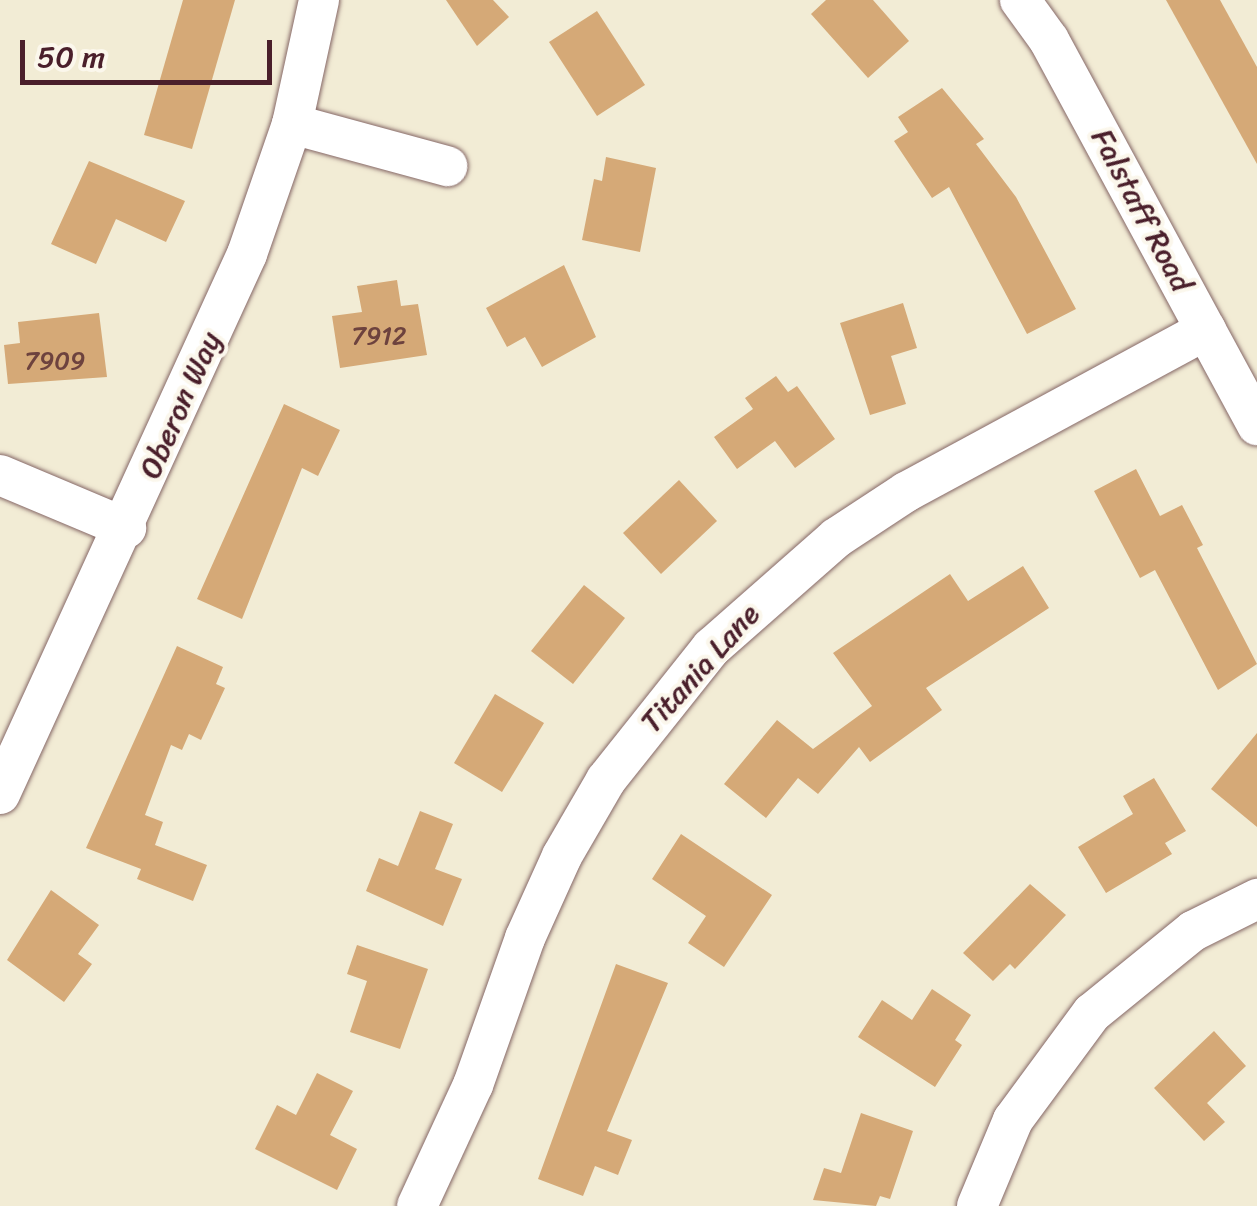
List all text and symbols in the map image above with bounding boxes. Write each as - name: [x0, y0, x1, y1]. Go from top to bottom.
- scale bar: [25, 20, 278, 82]
- text: 50 m: [37, 30, 105, 84]
- street label: Falstaff Road: [1084, 122, 1200, 298]
- house number: 7912: [352, 321, 406, 351]
- street label: Oberon Way: [132, 326, 228, 484]
- house number: 7909: [25, 346, 85, 376]
- street label: Titania Lane: [633, 596, 767, 740]

